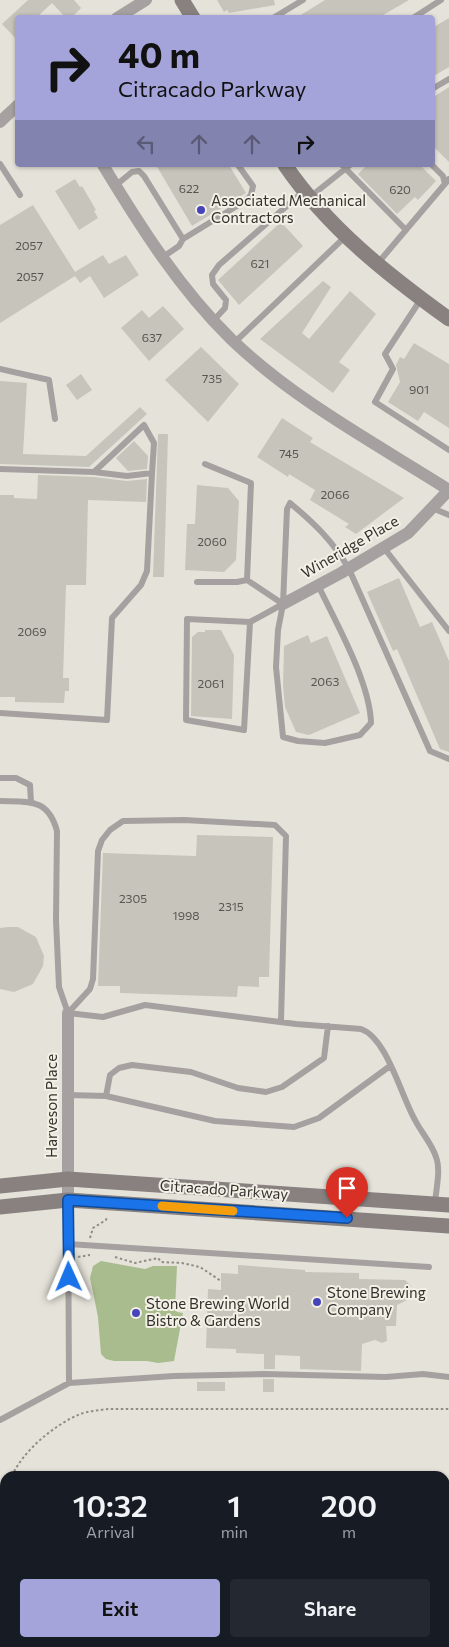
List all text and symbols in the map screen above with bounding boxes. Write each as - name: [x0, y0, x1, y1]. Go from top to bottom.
- text: 40 m: [118, 32, 200, 75]
- icon: right: [35, 35, 100, 100]
- text: Citracado Parkway: [118, 75, 306, 102]
- icon: left: [132, 130, 160, 158]
- icon: ahead: [185, 130, 213, 158]
- icon: ahead: [238, 130, 266, 158]
- icon: right: [291, 130, 319, 158]
- house number: 622: [179, 181, 200, 195]
- house number: 620: [389, 182, 411, 196]
- place label: Associated Mechanical Contractors: [211, 191, 366, 226]
- marker: Associated Mechanical Contractors: [195, 204, 207, 216]
- house number: 2057: [15, 238, 43, 252]
- house number: 621: [250, 256, 270, 270]
- house number: 2057: [16, 269, 44, 283]
- house number: 637: [142, 330, 162, 344]
- house number: 735: [202, 371, 222, 385]
- house number: 901: [409, 382, 429, 396]
- house number: 745: [279, 446, 299, 460]
- house number: 2066: [320, 487, 350, 501]
- street label: Wineridge Place: [298, 511, 401, 581]
- house number: 2060: [197, 534, 227, 548]
- house number: 2069: [18, 624, 46, 638]
- house number: 2063: [311, 674, 339, 688]
- house number: 2061: [198, 676, 224, 690]
- house number: 2305: [119, 891, 147, 905]
- house number: 2315: [218, 899, 244, 913]
- house number: 1998: [173, 908, 199, 922]
- street label: Harveson Place: [42, 1054, 60, 1158]
- pin: [326, 1167, 368, 1218]
- icon: arrive: [333, 1174, 361, 1202]
- street label: Citracado Parkway: [159, 1176, 289, 1202]
- position arrow: [42, 1250, 94, 1302]
- place label: Stone Brewing Company: [327, 1283, 426, 1318]
- place label: Stone Brewing World Bistro & Gardens: [146, 1294, 289, 1329]
- marker: Stone Brewing Company: [311, 1296, 323, 1308]
- marker: Stone Brewing World Bistro & Gardens: [130, 1307, 142, 1319]
- text: 10:32: [73, 1486, 148, 1523]
- text: 1: [228, 1486, 241, 1523]
- text: 200: [321, 1486, 377, 1523]
- text: Arrival: [86, 1522, 135, 1541]
- text: min: [221, 1522, 248, 1541]
- text: m: [342, 1522, 356, 1541]
- button: Exit: [20, 1579, 220, 1637]
- button: Share: [230, 1579, 430, 1637]

